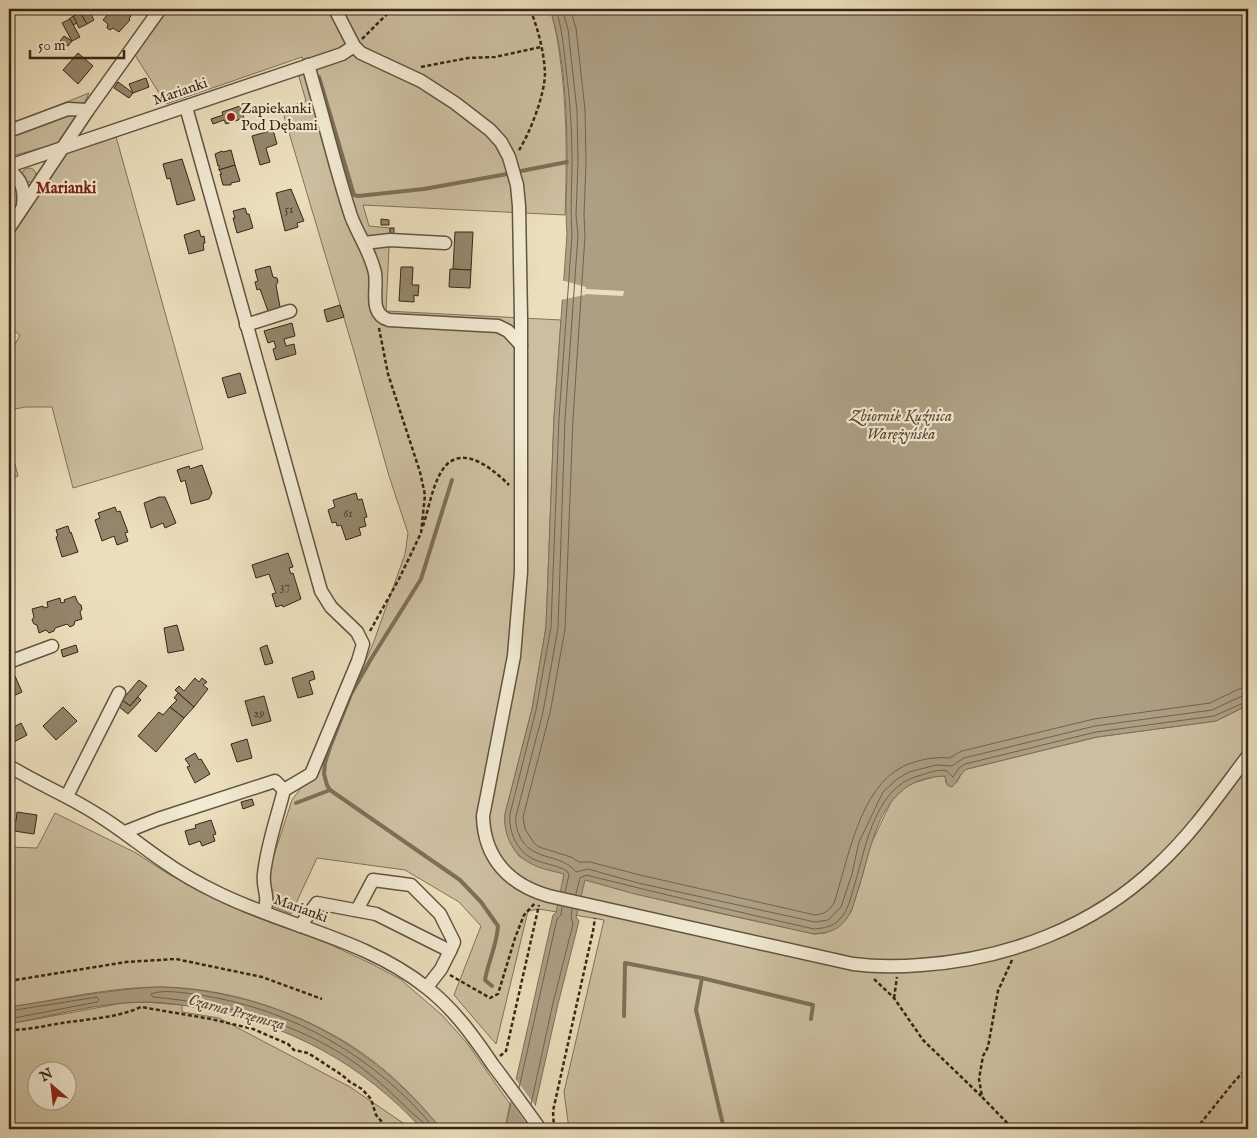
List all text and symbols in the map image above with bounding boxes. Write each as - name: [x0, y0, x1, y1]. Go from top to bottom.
- scale bar: [30, 28, 124, 60]
- text: 50 m: [38, 36, 66, 55]
- street label: Marianki: [150, 73, 210, 110]
- place label: Zapiekanki Pod Dębami: [241, 99, 318, 135]
- marker: Zapiekanki Pod Dębami: [225, 111, 237, 123]
- district label: Marianki: [36, 179, 97, 199]
- house number: 51: [285, 202, 293, 217]
- water label: Zbiornik Kuźnica Warężyńska: [848, 407, 952, 445]
- house number: 61: [343, 506, 353, 521]
- house number: 37: [280, 579, 290, 594]
- house number: 29: [254, 706, 264, 721]
- street label: Marianki: [271, 890, 331, 927]
- water label: Czarna Przemsza: [186, 990, 287, 1035]
- north arrow: [28, 1060, 78, 1110]
- text: N: [36, 1065, 56, 1087]

